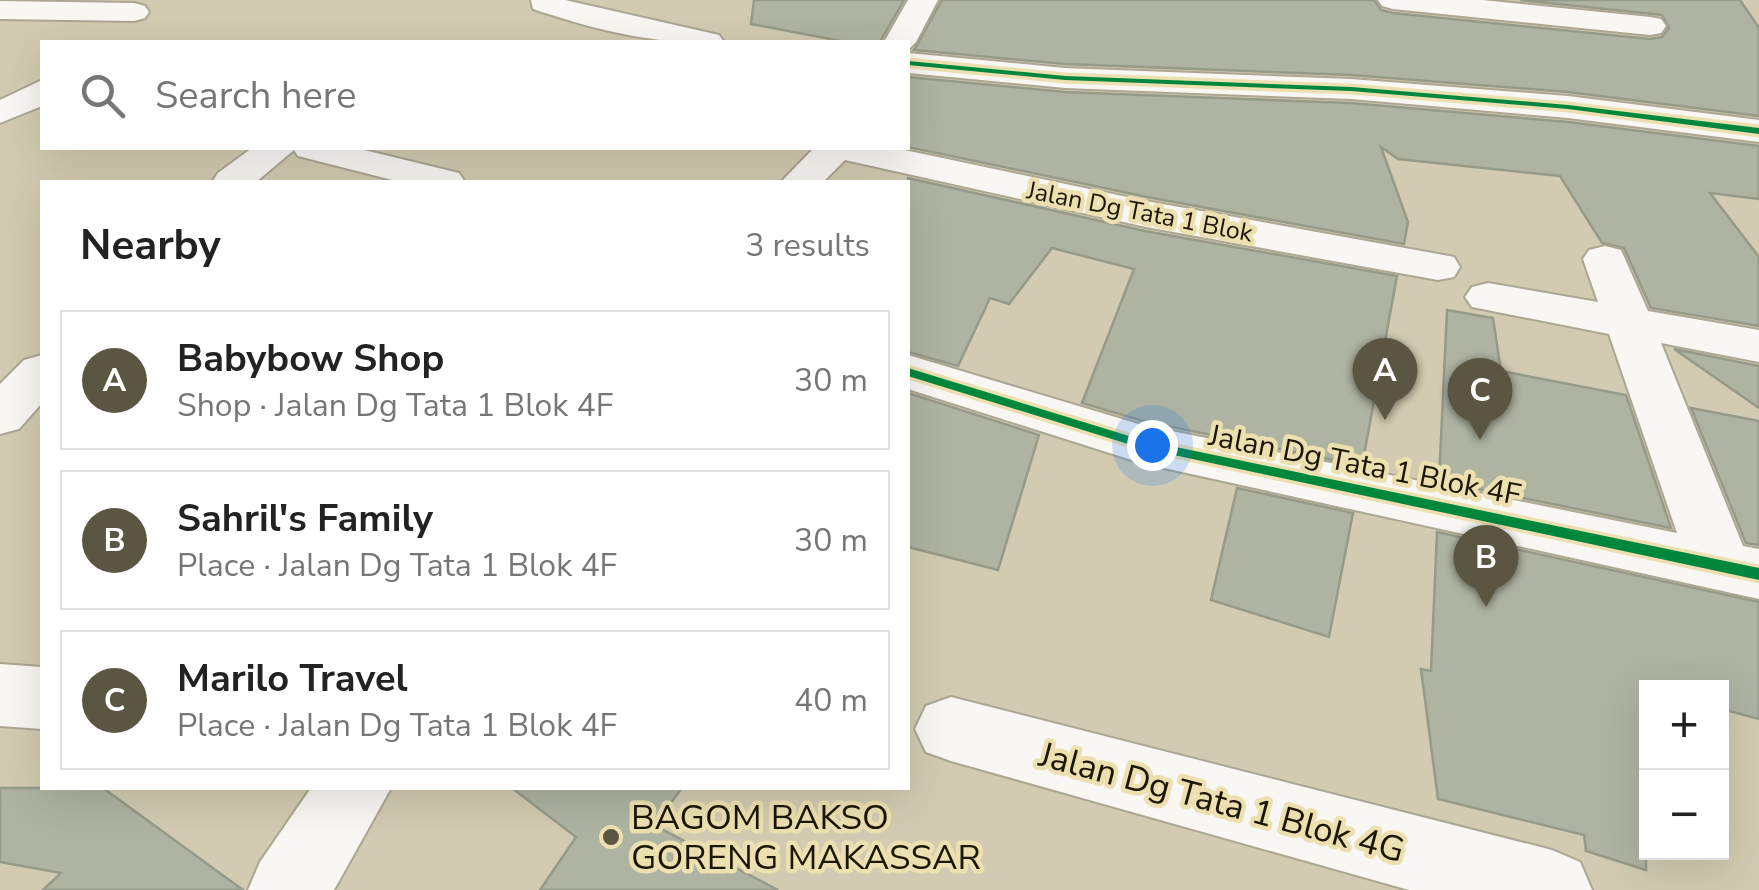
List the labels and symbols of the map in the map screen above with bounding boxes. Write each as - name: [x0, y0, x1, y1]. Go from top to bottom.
- street label: Jalan Dg Tata 1 Blok: [1023, 173, 1256, 251]
- pin: A: [1352, 338, 1418, 420]
- pin: C: [1448, 358, 1512, 440]
- street label: Jalan Dg Tata 1 Blok 4F: [1204, 415, 1524, 516]
- your location: [1127, 420, 1178, 471]
- pin: B: [1454, 524, 1518, 607]
- street label: Jalan Dg Tata 1 Blok 4G: [1033, 731, 1410, 874]
- place label: BAGOM BAKSO GORENG MAKASSAR: [631, 794, 981, 881]
- marker: BAGOM BAKSO GORENG MAKASSAR: [600, 826, 622, 848]

